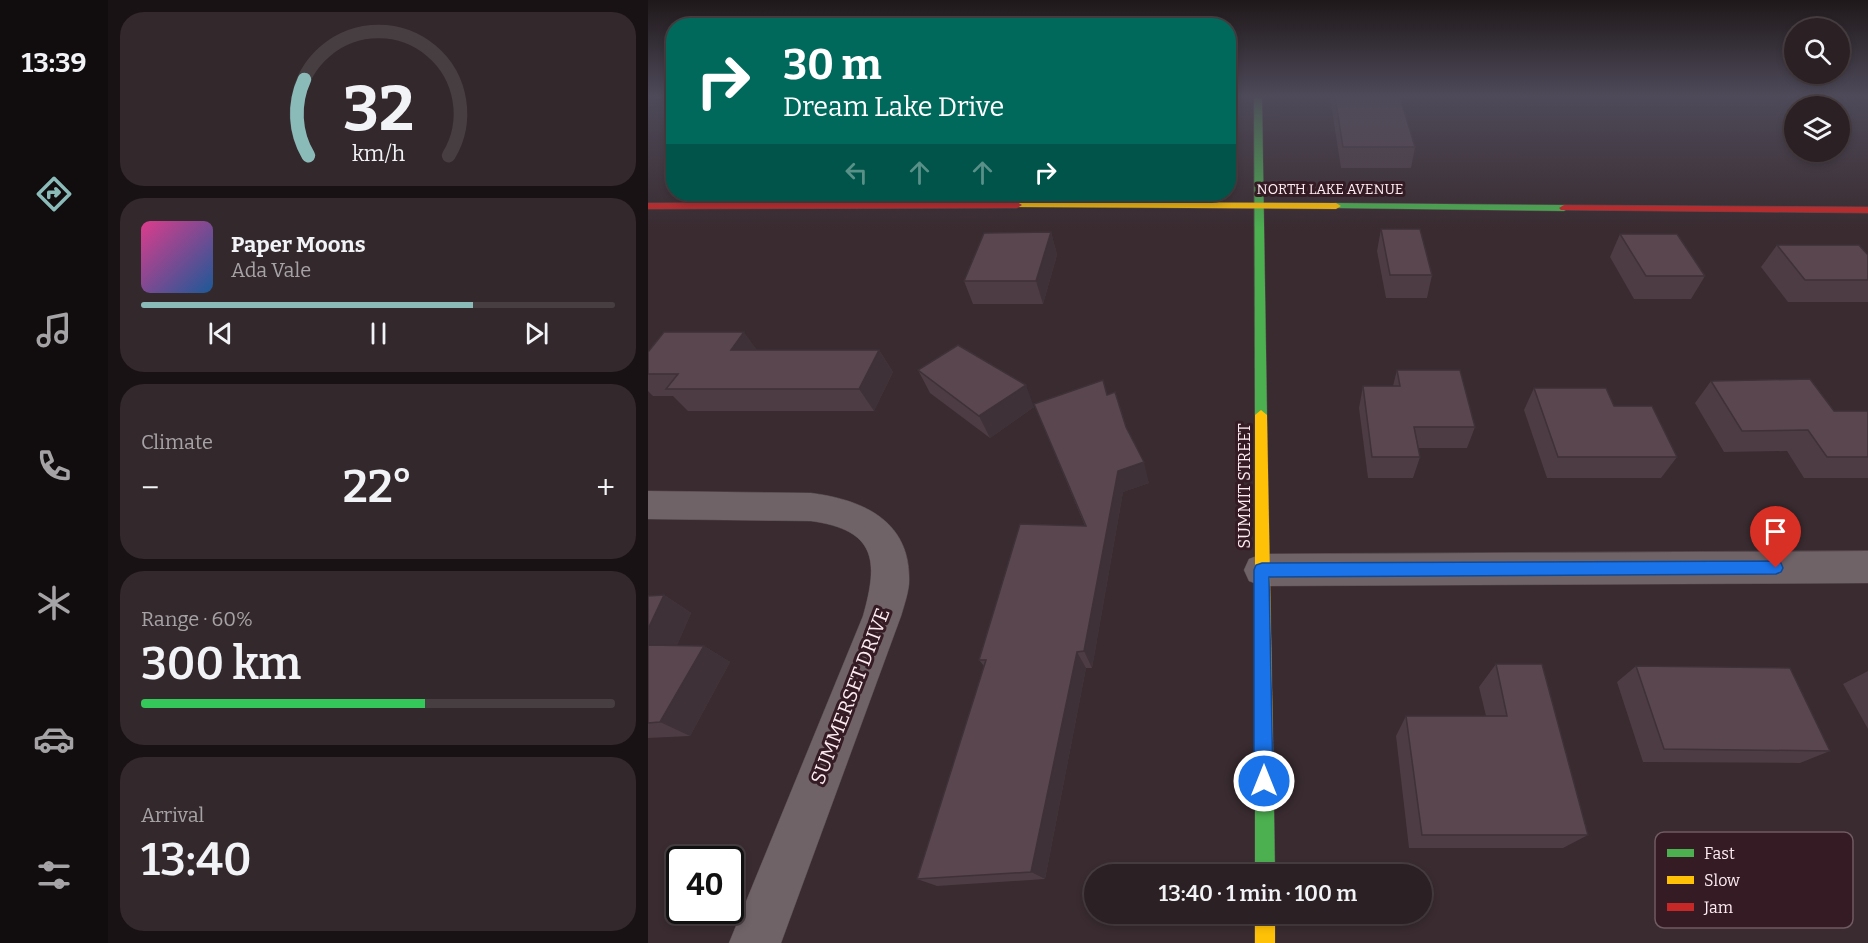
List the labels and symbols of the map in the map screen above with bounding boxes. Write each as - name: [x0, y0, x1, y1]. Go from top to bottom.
- street label: NORTH LAKE AVENUE: [1257, 181, 1403, 198]
- street label: SUMMIT STREET: [1235, 424, 1254, 548]
- pin: [1750, 506, 1801, 568]
- street label: SUMMERSET DRIVE: [805, 604, 895, 788]
- position arrow: [1232, 749, 1296, 813]
- legend: [1655, 832, 1853, 928]
- text: Fast: [1704, 844, 1735, 863]
- speed limit sign: 40: [666, 846, 744, 924]
- text: Slow: [1704, 871, 1740, 890]
- text: Jam: [1703, 898, 1733, 917]

